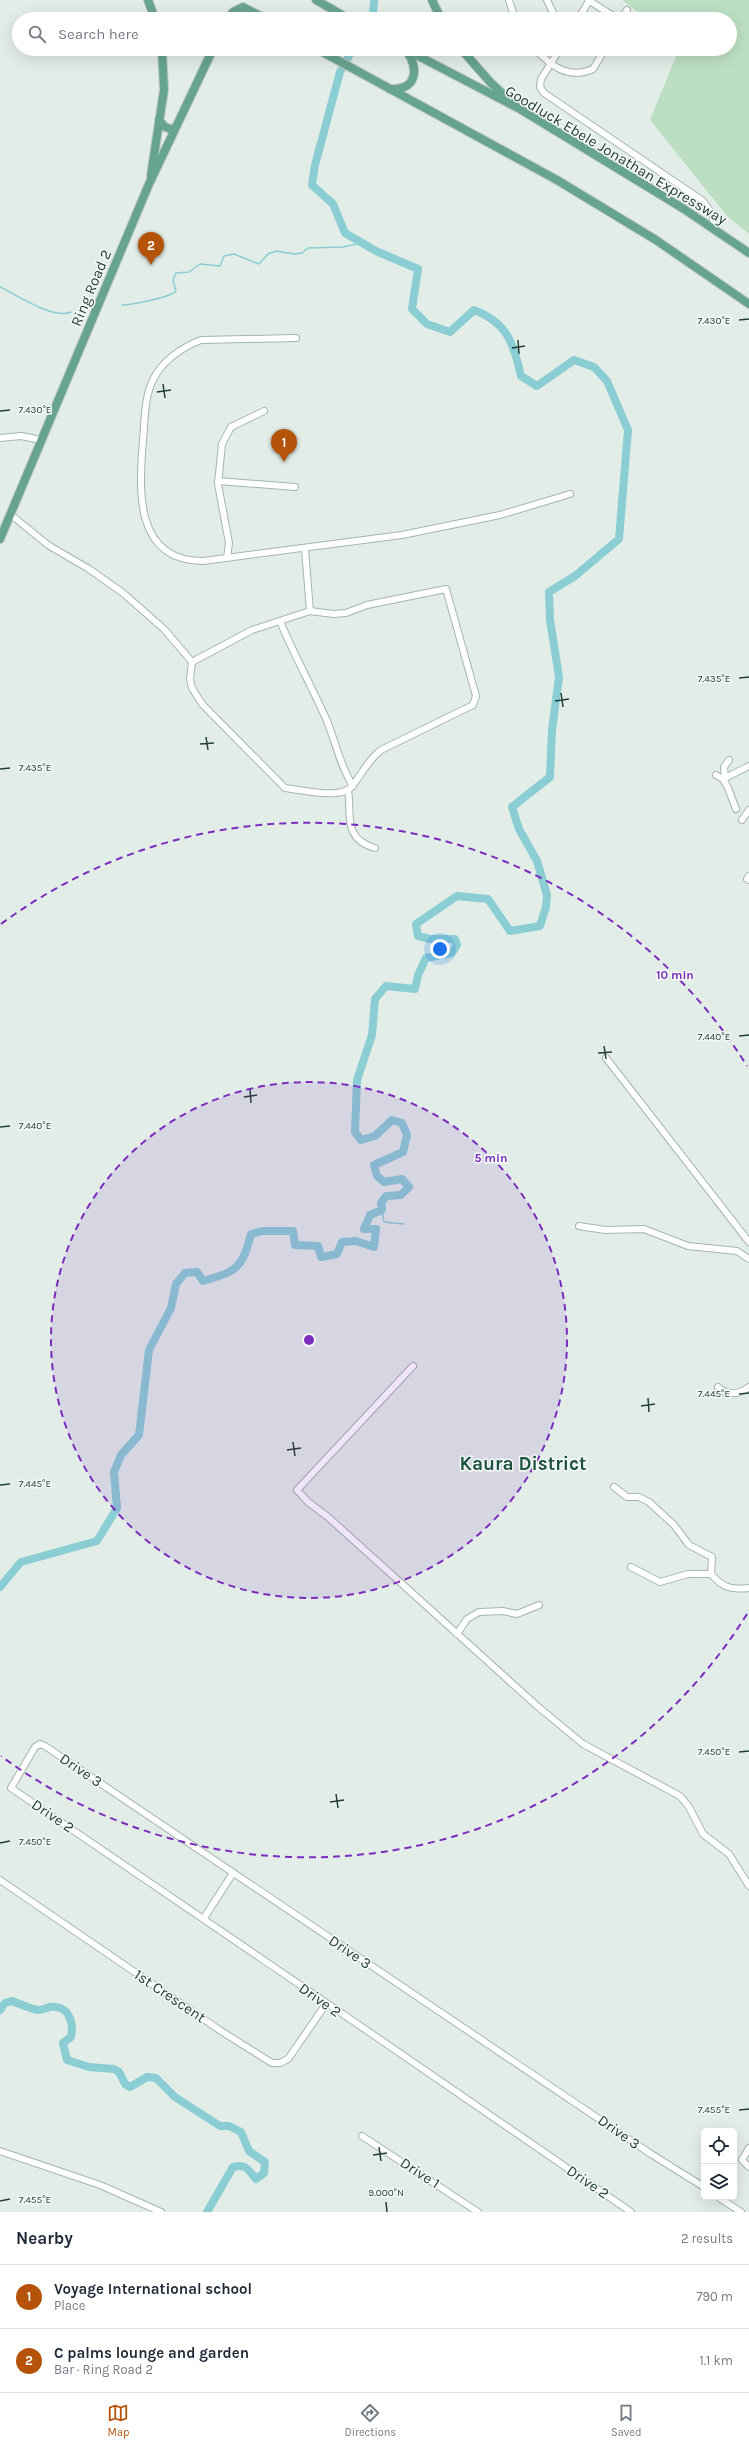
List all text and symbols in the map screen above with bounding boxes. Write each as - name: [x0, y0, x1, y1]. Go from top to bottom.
- search box: [12, 12, 737, 56]
- icon: search: [26, 23, 48, 45]
- text: Search here: [58, 25, 139, 43]
- street label: Goodluck Ebele Jonathan Expressway: [502, 81, 730, 229]
- pin: 2: [138, 232, 164, 265]
- street label: Ring Road 2: [67, 247, 115, 329]
- text: 7.430°E: [698, 315, 730, 327]
- text: 7.430°E: [19, 404, 51, 416]
- pin: 1: [271, 429, 297, 462]
- text: 7.435°E: [698, 673, 730, 685]
- text: 7.435°E: [19, 762, 51, 774]
- your location: [430, 939, 450, 959]
- text: 10 min: [656, 968, 694, 982]
- text: 7.440°E: [698, 1031, 730, 1043]
- text: 7.440°E: [19, 1120, 51, 1132]
- text: 5 min: [475, 1151, 507, 1165]
- centre of rings: [302, 1333, 316, 1347]
- text: 7.445°E: [698, 1388, 730, 1400]
- district label: Kaura District: [460, 1453, 586, 1475]
- text: 7.445°E: [19, 1478, 51, 1490]
- text: 7.450°E: [698, 1746, 730, 1758]
- street label: Drive 3: [56, 1749, 106, 1791]
- street label: Drive 2: [28, 1795, 78, 1837]
- text: 7.450°E: [19, 1836, 51, 1848]
- street label: Drive 3: [325, 1931, 375, 1973]
- street label: 1st Crescent: [131, 1966, 209, 2027]
- street label: Drive 2: [295, 1979, 345, 2021]
- text: 7.455°E: [698, 2104, 730, 2116]
- street label: Drive 3: [594, 2111, 644, 2153]
- map controls: [701, 2128, 737, 2200]
- button: locate: [701, 2128, 737, 2164]
- street label: Drive 1: [397, 2154, 443, 2192]
- street label: Drive 2: [563, 2161, 613, 2203]
- button: layers: [701, 2164, 737, 2200]
- text: 9.000°N: [368, 2187, 404, 2199]
- text: 7.455°E: [19, 2194, 51, 2206]
- text: Nearby: [16, 2228, 73, 2248]
- text: 2 results: [681, 2231, 733, 2246]
- text: Voyage International school: [54, 2280, 252, 2298]
- text: 1: [27, 2289, 31, 2304]
- text: 790 m: [696, 2289, 733, 2304]
- text: Place: [54, 2298, 85, 2313]
- text: C palms lounge and garden: [54, 2344, 249, 2362]
- text: 2: [25, 2353, 33, 2368]
- text: 1.1 km: [700, 2353, 733, 2368]
- text: Bar · Ring Road 2: [54, 2362, 153, 2377]
- tab: Map: [107, 2402, 129, 2439]
- tab: Directions: [344, 2402, 396, 2439]
- tab: Saved: [611, 2402, 642, 2439]

